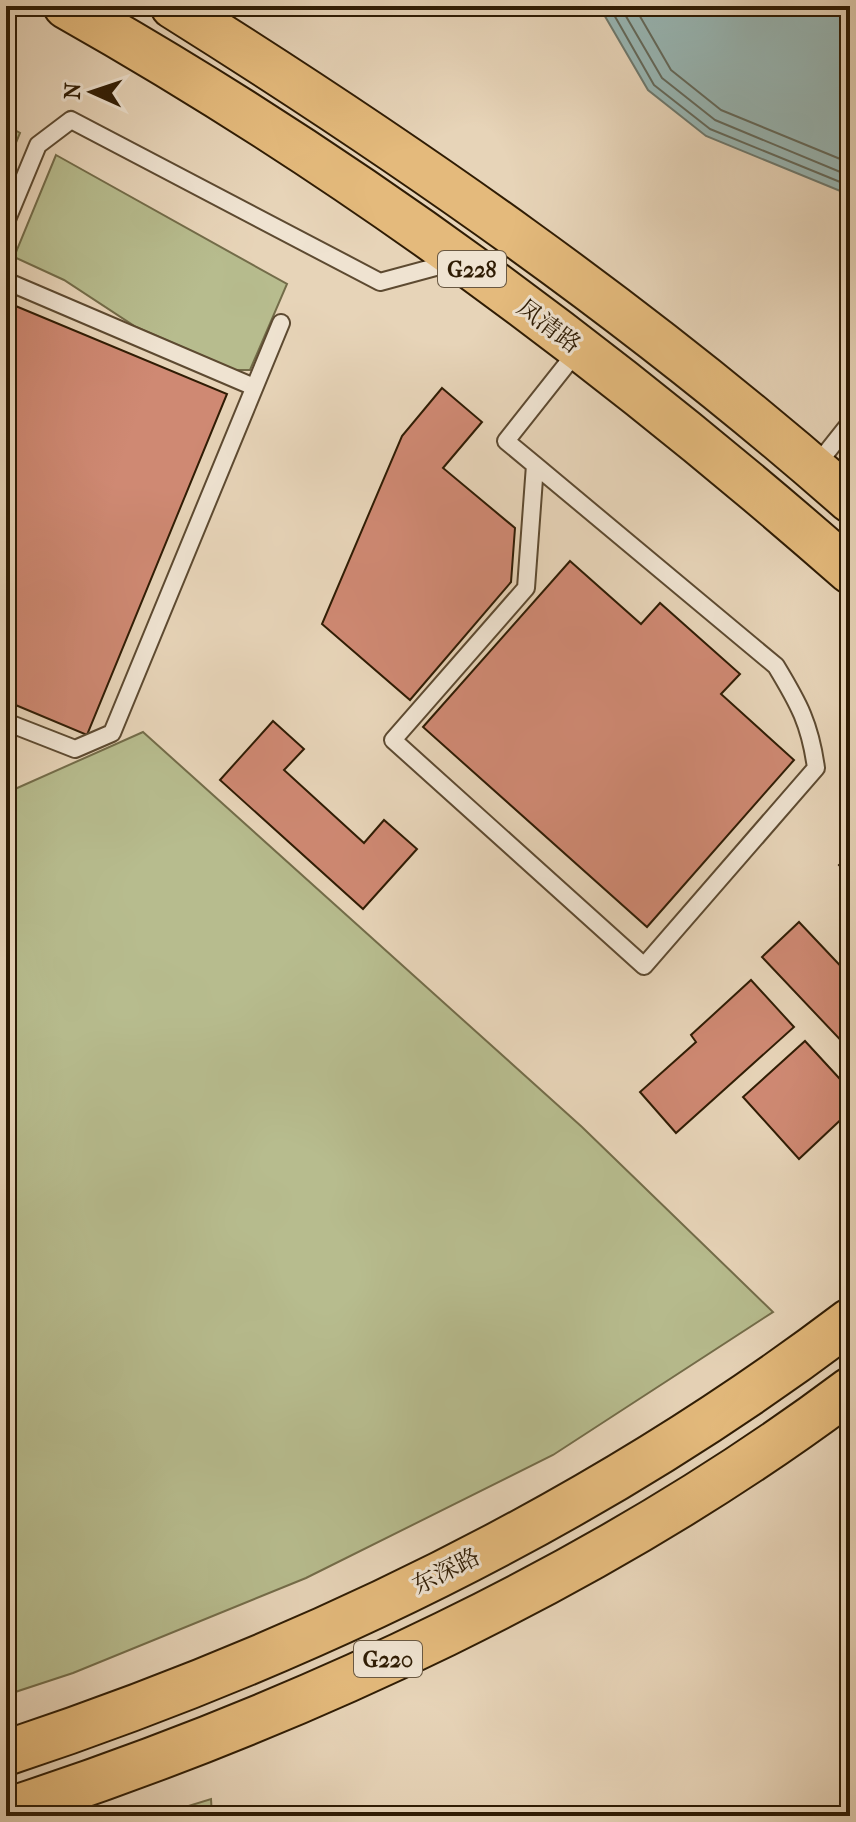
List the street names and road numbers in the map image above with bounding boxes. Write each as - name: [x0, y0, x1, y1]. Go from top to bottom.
- road number: G228: [438, 251, 506, 287]
- street label: 凤清路: [512, 293, 586, 359]
- street label: 东深路: [408, 1542, 484, 1600]
- road number: G220: [354, 1641, 422, 1677]

